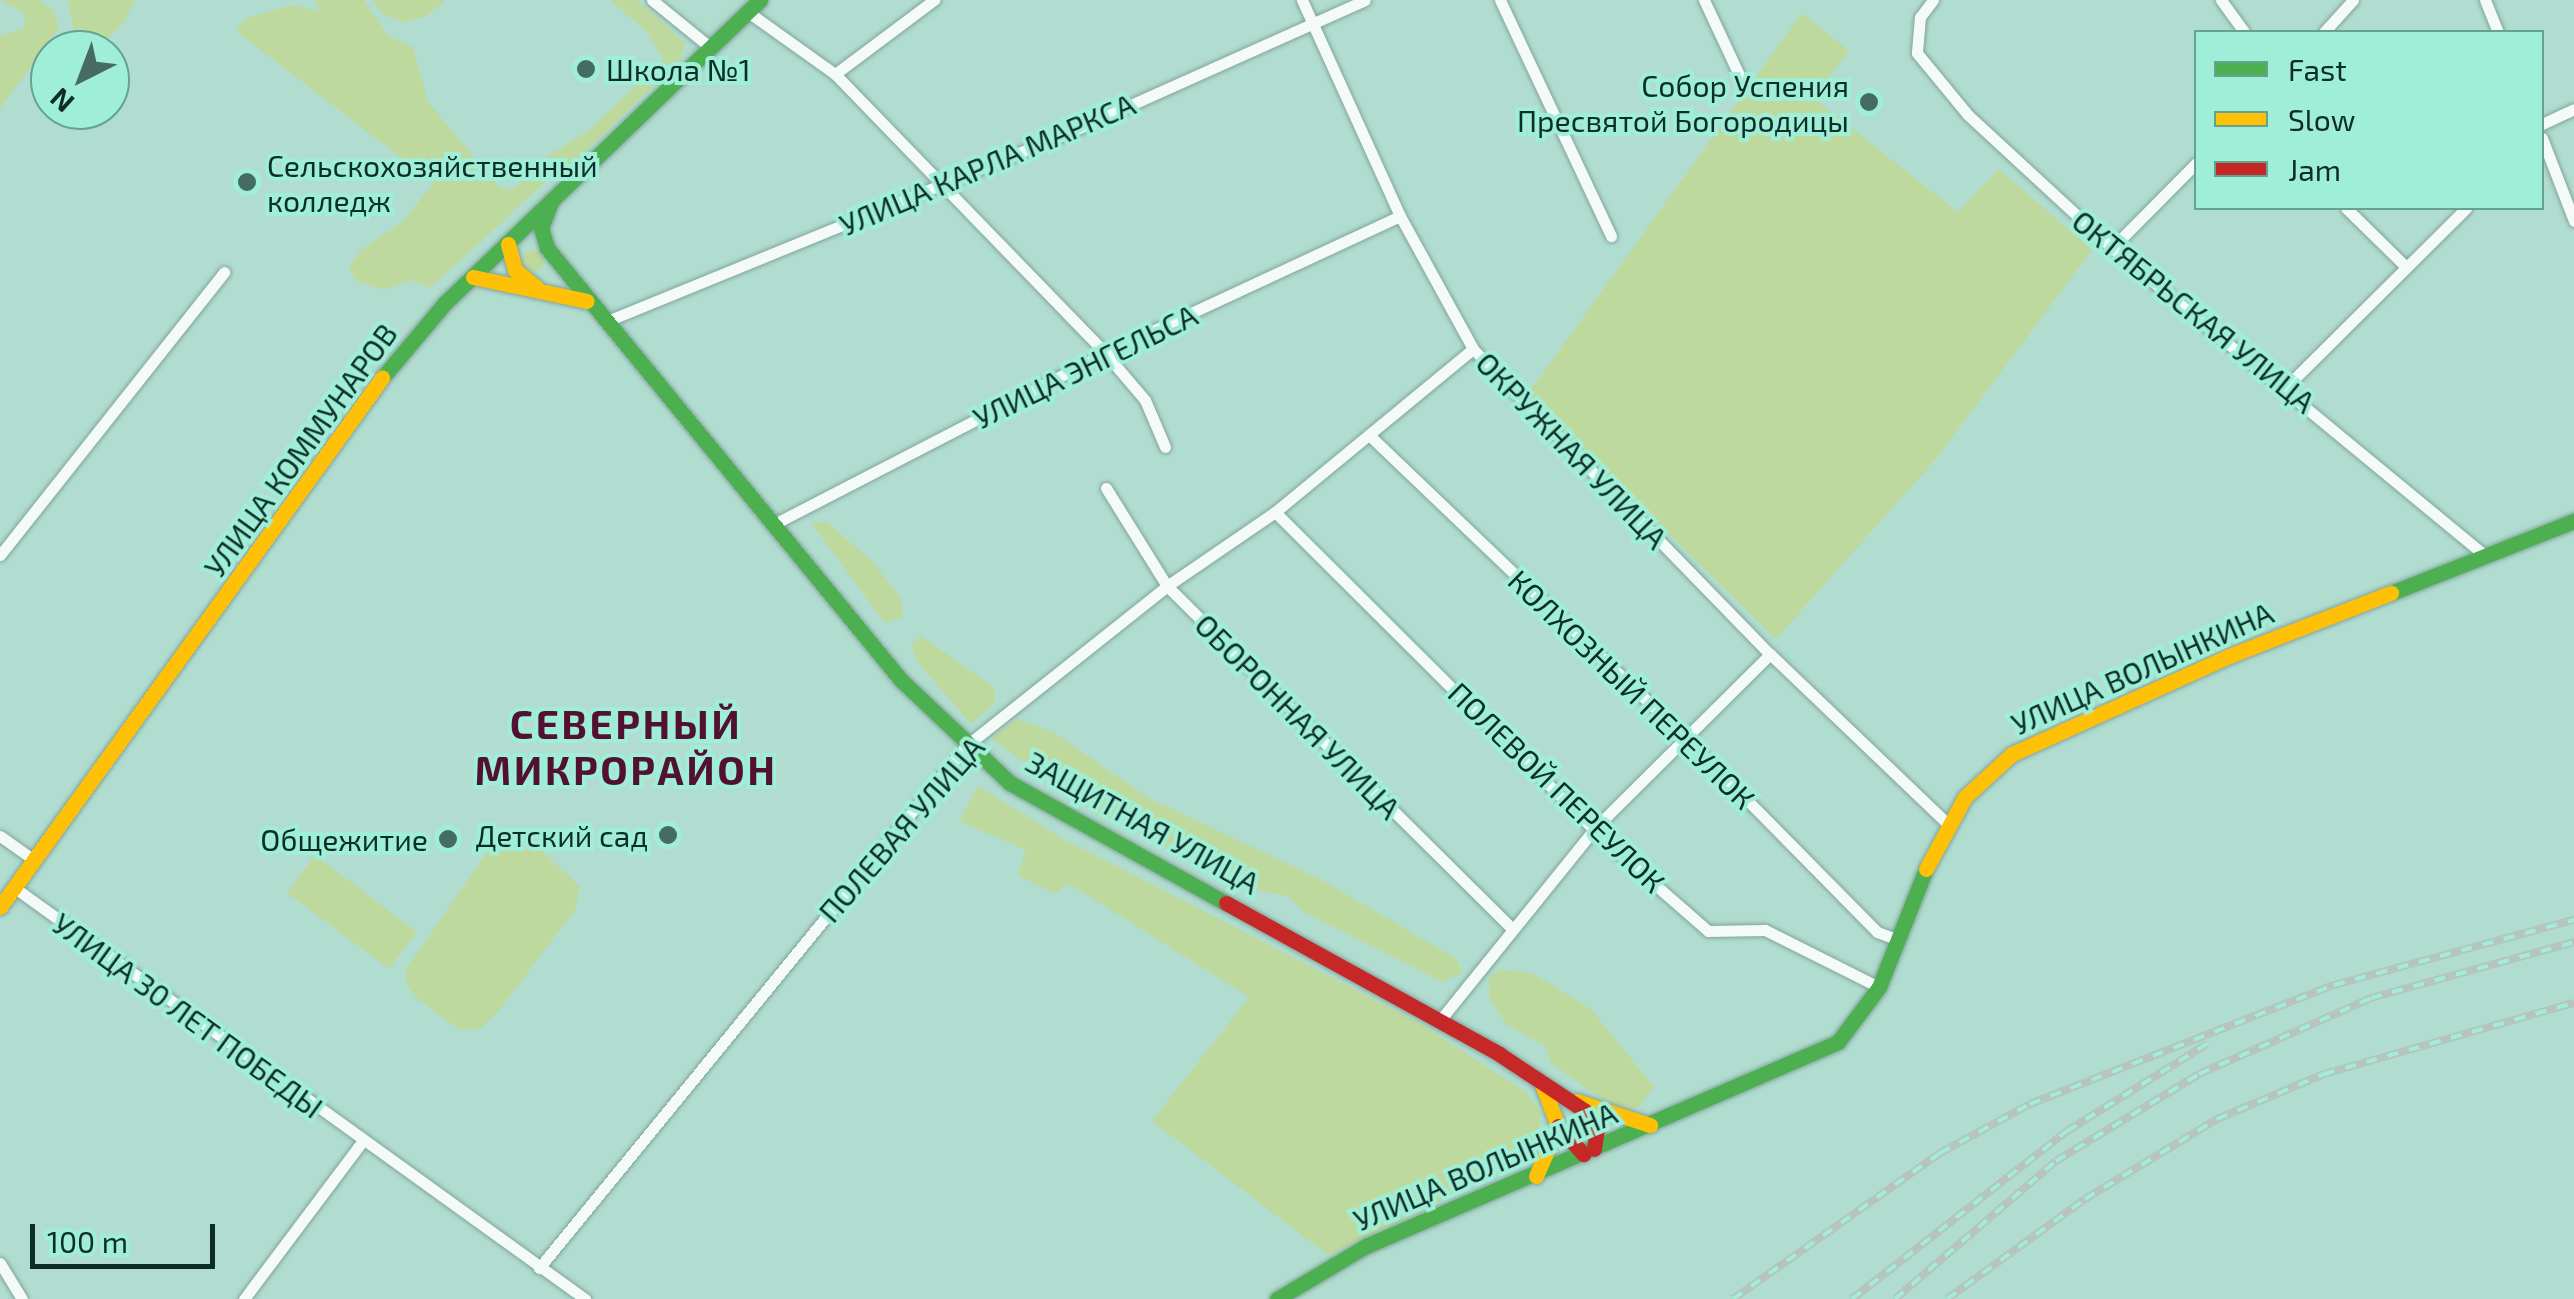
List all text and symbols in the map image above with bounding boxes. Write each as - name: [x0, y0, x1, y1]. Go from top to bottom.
- north arrow: [30, 30, 130, 130]
- legend: [2194, 30, 2544, 210]
- place label: Школа №1: [606, 51, 751, 87]
- text: Fast: [2288, 51, 2347, 87]
- marker: Школа №1: [575, 58, 597, 80]
- place label: Собор Успения Пресвятой Богородицы: [1517, 67, 1849, 138]
- text: N: [42, 81, 80, 120]
- street label: УЛИЦА КАРЛА МАРКСА: [834, 85, 1140, 243]
- marker: Собор Успения Пресвятой Богородицы: [1858, 91, 1880, 113]
- text: Slow: [2288, 101, 2355, 137]
- place label: Сельскохозяйственный колледж: [267, 147, 598, 218]
- text: Jam: [2288, 151, 2341, 187]
- marker: Сельскохозяйственный колледж: [236, 171, 258, 193]
- street label: ОКТЯБРЬСКАЯ УЛИЦА: [2066, 202, 2322, 420]
- street label: УЛИЦА ЭНГЕЛЬСА: [967, 296, 1203, 436]
- street label: УЛИЦА КОММУНАРОВ: [196, 316, 404, 584]
- street label: ОКРУЖНАЯ УЛИЦА: [1469, 344, 1675, 556]
- street label: КОЛХОЗНЫЙ ПЕРЕУЛОК: [1501, 562, 1763, 816]
- street label: УЛИЦА ВОЛЫНКИНА: [2006, 594, 2278, 742]
- street label: ОБОРОННАЯ УЛИЦА: [1188, 606, 1408, 826]
- street label: ПОЛЕВОЙ ПЕРЕУЛОК: [1441, 674, 1673, 900]
- district label: СЕВЕРНЫЙ МИКРОРАЙОН: [475, 699, 777, 793]
- street label: ПОЛЕВАЯ УЛИЦА: [811, 729, 991, 929]
- street label: ЗАЩИТНАЯ УЛИЦА: [1020, 743, 1266, 901]
- place label: Детский сад: [475, 817, 648, 853]
- place label: Общежитие: [260, 821, 428, 857]
- marker: Детский сад: [657, 824, 679, 846]
- marker: Общежитие: [437, 828, 459, 850]
- street label: УЛИЦА 30 ЛЕТ ПОБЕДЫ: [46, 905, 330, 1125]
- street label: УЛИЦА ВОЛЫНКИНА: [1348, 1094, 1622, 1238]
- scale bar: [35, 1204, 220, 1266]
- text: 100 m: [47, 1223, 128, 1259]

